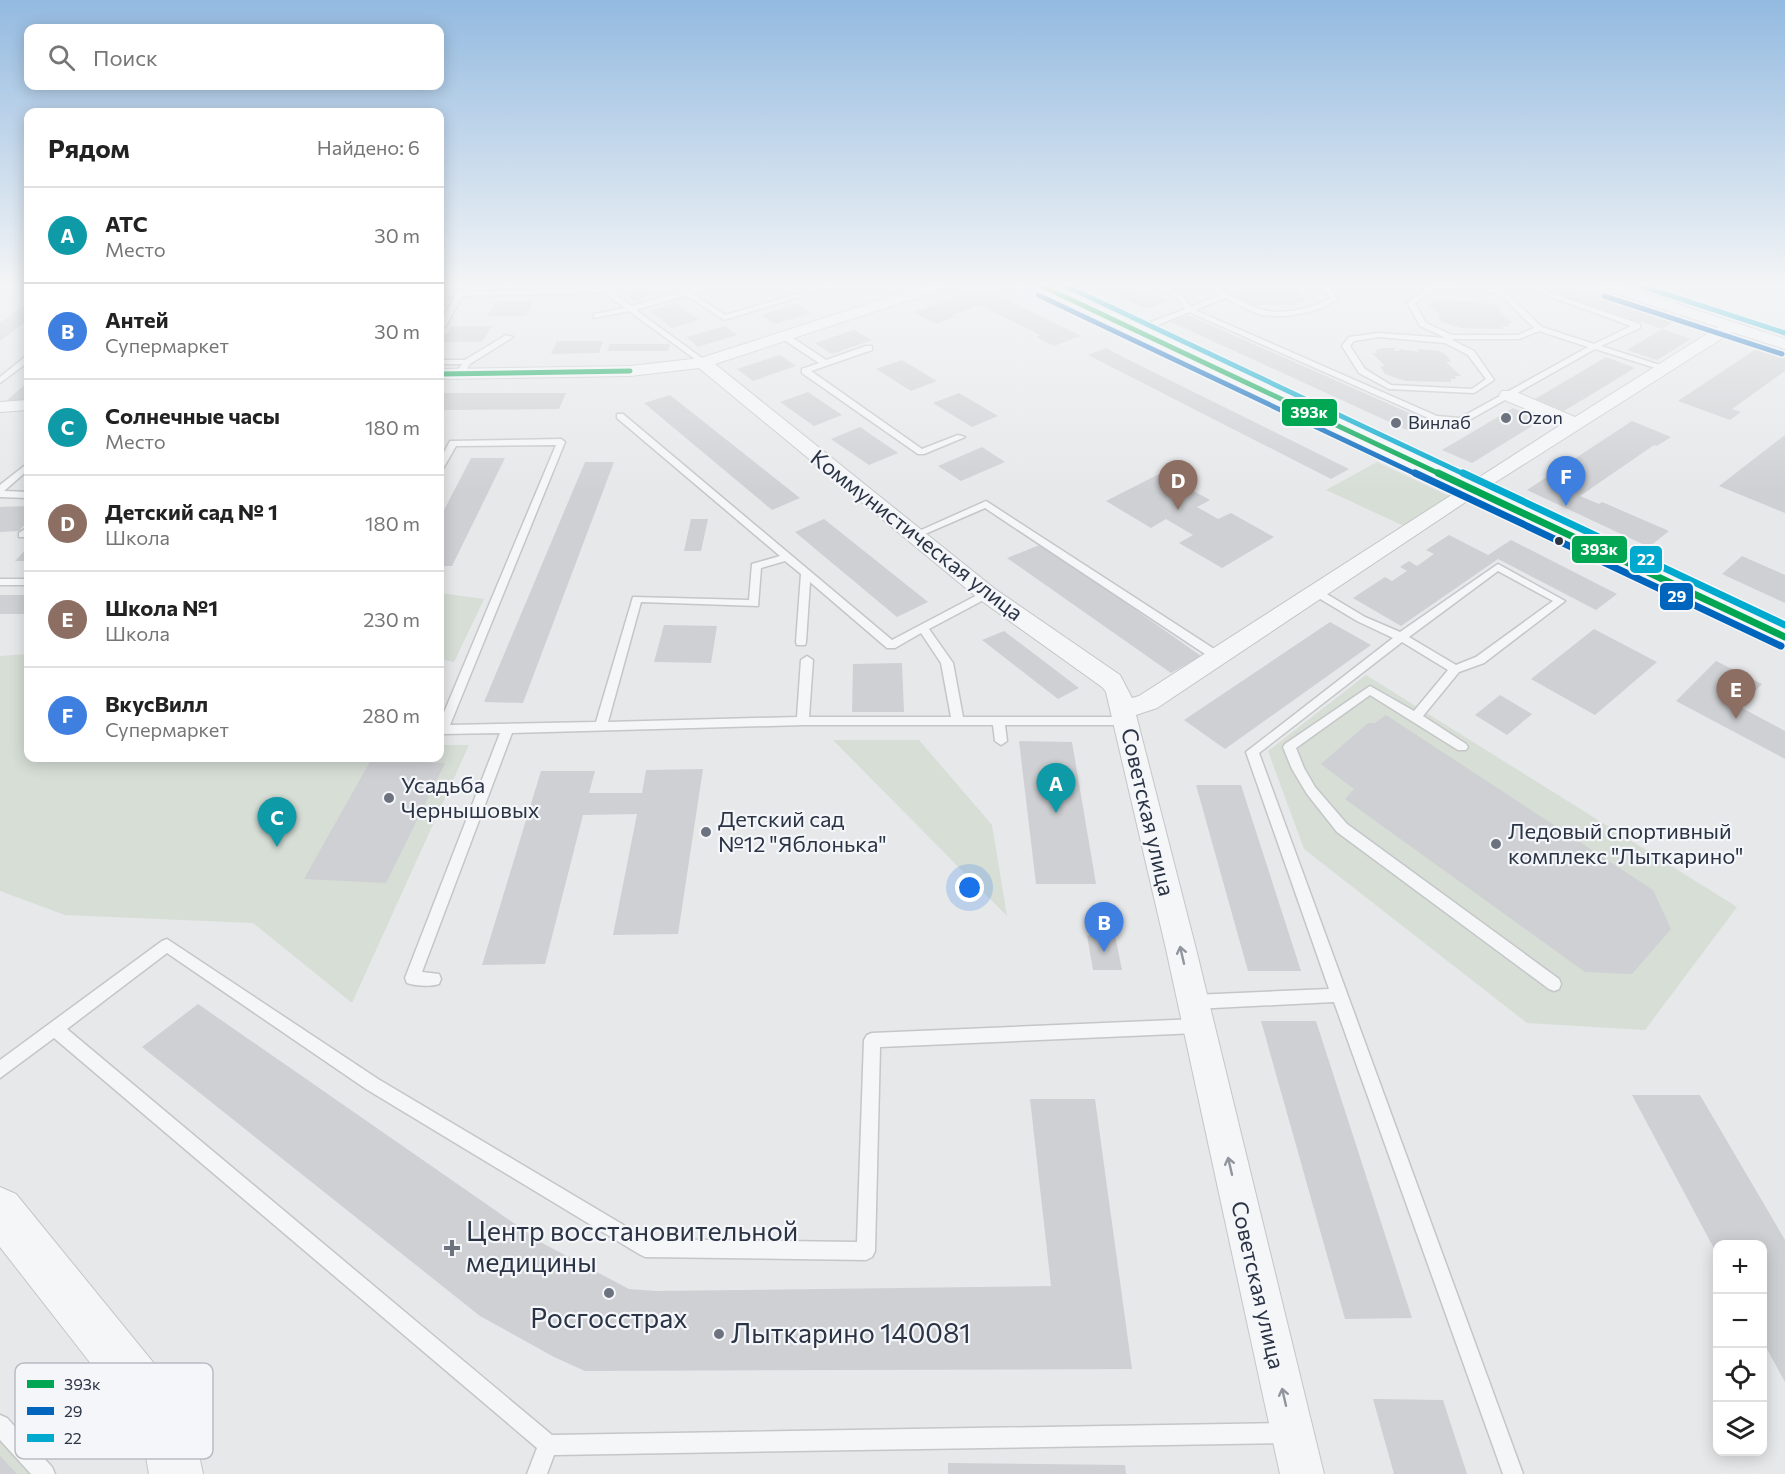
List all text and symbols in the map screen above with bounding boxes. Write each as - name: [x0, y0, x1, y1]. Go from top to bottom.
- search box: [24, 24, 444, 90]
- icon: search: [45, 41, 78, 74]
- text: Поиск: [93, 44, 158, 71]
- text: Рядом: [48, 132, 130, 163]
- text: Найдено: 6: [317, 135, 420, 159]
- text: АТС: [105, 210, 148, 237]
- text: A: [60, 223, 75, 247]
- text: 30 m: [374, 223, 420, 247]
- text: Место: [105, 237, 166, 261]
- text: Антей: [105, 306, 168, 333]
- text: B: [61, 319, 74, 343]
- text: 30 m: [374, 319, 420, 343]
- text: Супермаркет: [105, 333, 229, 357]
- line badge: 393к: [1281, 398, 1338, 427]
- text: Солнечные часы: [105, 402, 280, 429]
- text: 393к: [1290, 402, 1328, 421]
- place label: Ozon: [1518, 406, 1563, 428]
- place label: Винлаб: [1408, 411, 1471, 433]
- marker: Ozon: [1499, 411, 1513, 425]
- text: C: [61, 415, 74, 439]
- text: 180 m: [365, 415, 420, 439]
- marker: Винлаб: [1389, 416, 1403, 430]
- text: Место: [105, 429, 166, 453]
- street label: Коммунистическая улица: [806, 443, 1029, 626]
- pin: F: [1546, 456, 1586, 506]
- pin: D: [1158, 460, 1198, 510]
- text: Детский сад № 1: [105, 498, 278, 525]
- text: D: [60, 511, 75, 535]
- text: 180 m: [365, 511, 420, 535]
- text: Школа: [105, 525, 170, 549]
- unlabelled marker: [1553, 535, 1565, 547]
- line badge: 393к: [1571, 535, 1628, 564]
- text: 393к: [1580, 539, 1618, 558]
- line badge: 22: [1629, 545, 1663, 574]
- text: 22: [1637, 549, 1655, 568]
- line badge: 29: [1659, 582, 1694, 611]
- text: 29: [1668, 586, 1687, 605]
- text: Школа №1: [105, 594, 218, 621]
- text: E: [62, 607, 73, 631]
- text: 230 m: [363, 607, 420, 631]
- text: Школа: [105, 621, 170, 645]
- pin: E: [1716, 670, 1756, 719]
- text: ВкусВилл: [105, 690, 208, 717]
- text: F: [62, 703, 73, 727]
- text: 280 m: [362, 703, 420, 727]
- text: Супермаркет: [105, 717, 229, 741]
- street label: Советская улица: [1116, 725, 1181, 899]
- pin: A: [1036, 764, 1076, 813]
- place label: Усадьба Чернышовых: [401, 771, 540, 823]
- marker: Усадьба Чернышовых: [382, 791, 396, 805]
- pin: C: [258, 798, 296, 847]
- place label: Детский сад №12 "Яблонька": [718, 805, 887, 857]
- place label: Ледовый спортивный комплекс "Лыткарино": [1508, 817, 1744, 869]
- marker: Детский сад №12 "Яблонька": [699, 825, 713, 839]
- marker: Ледовый спортивный комплекс "Лыткарино": [1489, 837, 1503, 851]
- your location: [955, 873, 984, 902]
- pin: B: [1084, 902, 1124, 952]
- one-way arrow: [1176, 946, 1188, 965]
- one-way arrow: [1224, 1157, 1236, 1176]
- street label: Советская улица: [1226, 1198, 1291, 1372]
- place label: Центр восстановительной медицины: [466, 1214, 798, 1278]
- marker: Центр восстановительной медицины: [443, 1239, 461, 1257]
- map controls: [1713, 1240, 1767, 1456]
- button: +: [1713, 1240, 1767, 1294]
- marker: Росгосстрах: [602, 1286, 616, 1300]
- button: −: [1713, 1294, 1767, 1348]
- place label: Росгосстрах: [530, 1301, 688, 1334]
- place label: Лыткарино 140081: [731, 1316, 971, 1349]
- marker: Лыткарино 140081: [712, 1327, 726, 1341]
- button: locate: [1713, 1348, 1767, 1402]
- legend: [15, 1363, 213, 1459]
- text: 393к: [64, 1374, 101, 1393]
- one-way arrow: [1278, 1387, 1289, 1407]
- text: 29: [64, 1401, 83, 1420]
- button: layers: [1713, 1402, 1767, 1456]
- text: 22: [64, 1428, 82, 1447]

